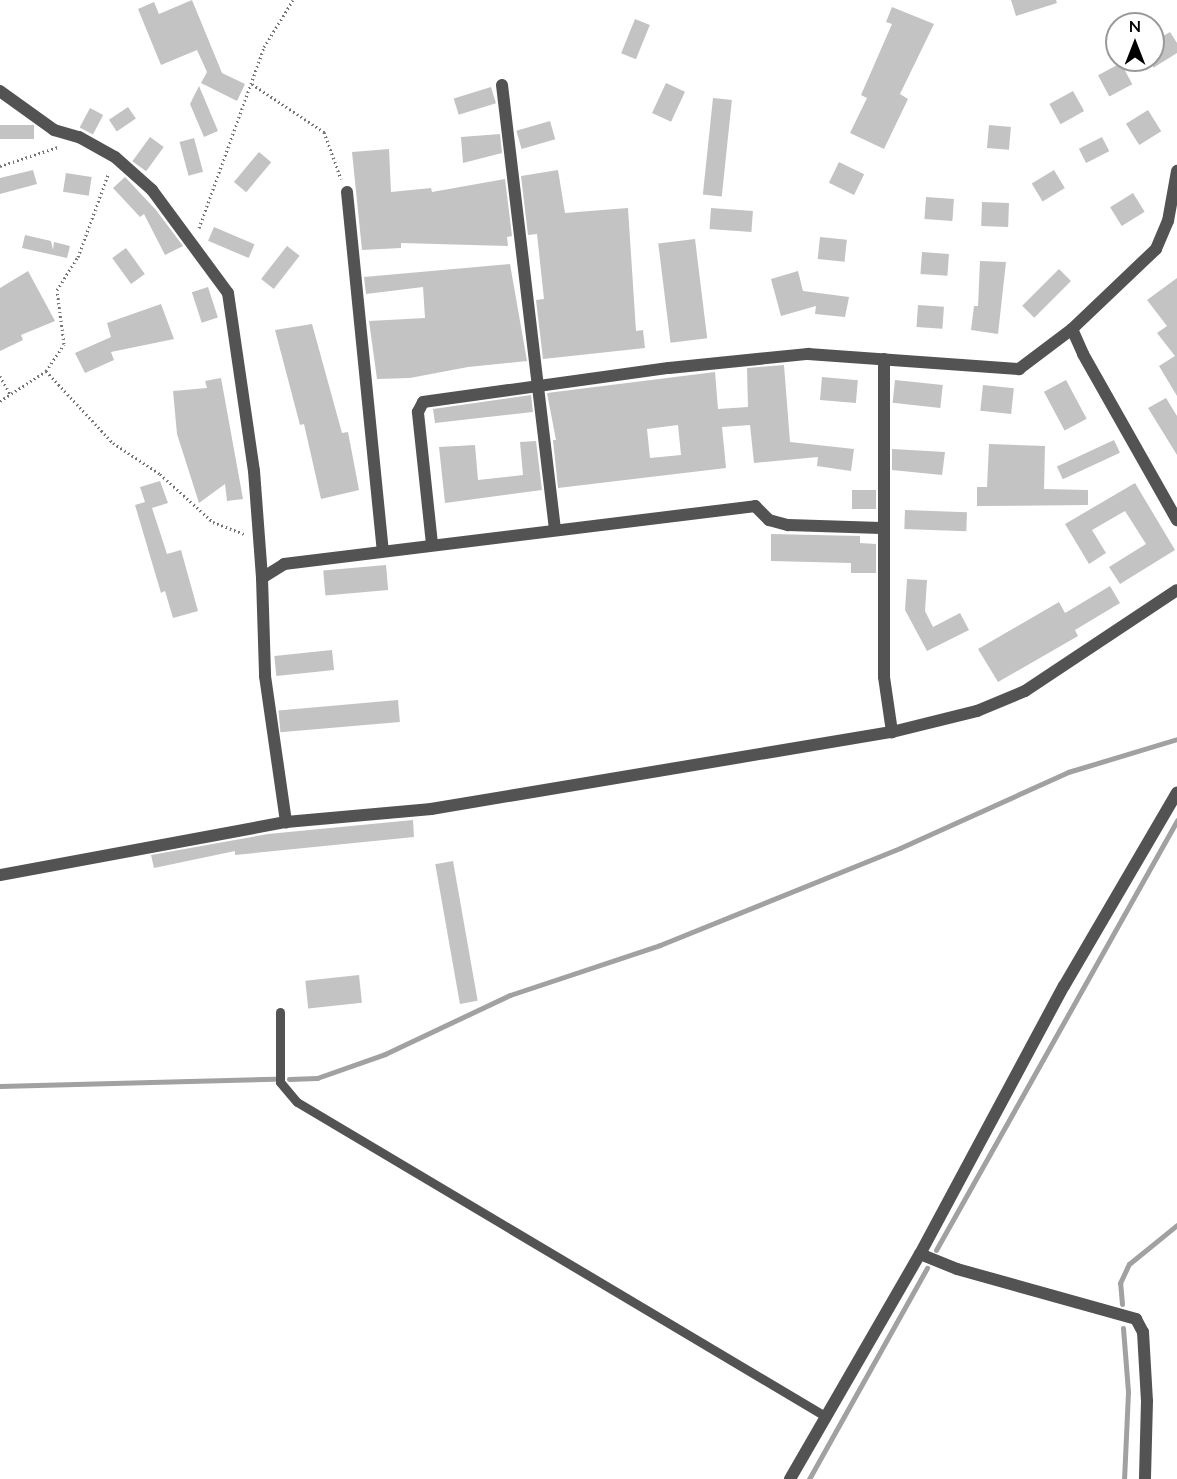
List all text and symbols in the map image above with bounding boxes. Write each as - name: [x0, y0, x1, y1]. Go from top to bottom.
- north arrow: [1105, 12, 1165, 72]
- text: N: [1129, 16, 1141, 35]

